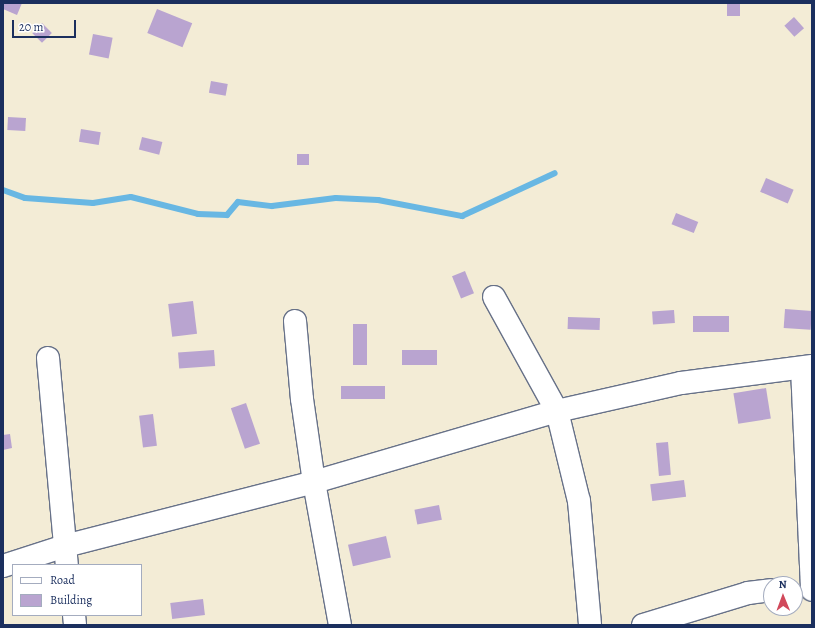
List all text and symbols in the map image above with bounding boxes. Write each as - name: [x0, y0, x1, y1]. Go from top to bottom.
- scale bar: [14, 12, 78, 38]
- text: 20 m: [19, 19, 43, 35]
- legend: [12, 564, 142, 616]
- text: Road: [50, 572, 75, 588]
- north arrow: [763, 576, 803, 616]
- text: N: [779, 577, 787, 592]
- text: Building: [50, 592, 92, 608]

